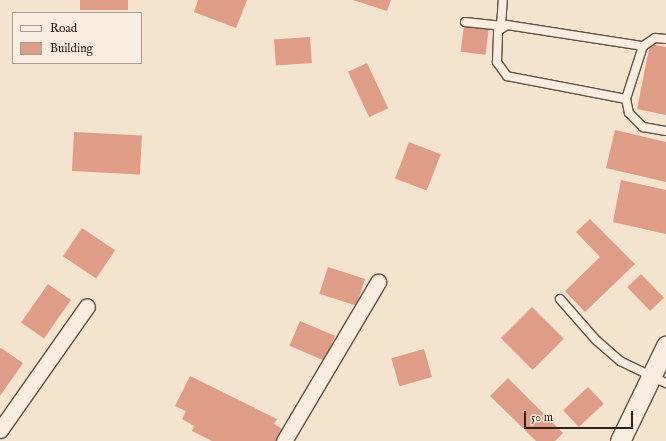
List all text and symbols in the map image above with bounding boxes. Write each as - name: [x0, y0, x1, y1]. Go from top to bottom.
- legend: [12, 12, 142, 64]
- text: Road: [50, 21, 77, 36]
- text: Building: [50, 41, 93, 56]
- scale bar: [526, 403, 635, 429]
- text: 50 m: [531, 410, 553, 425]

